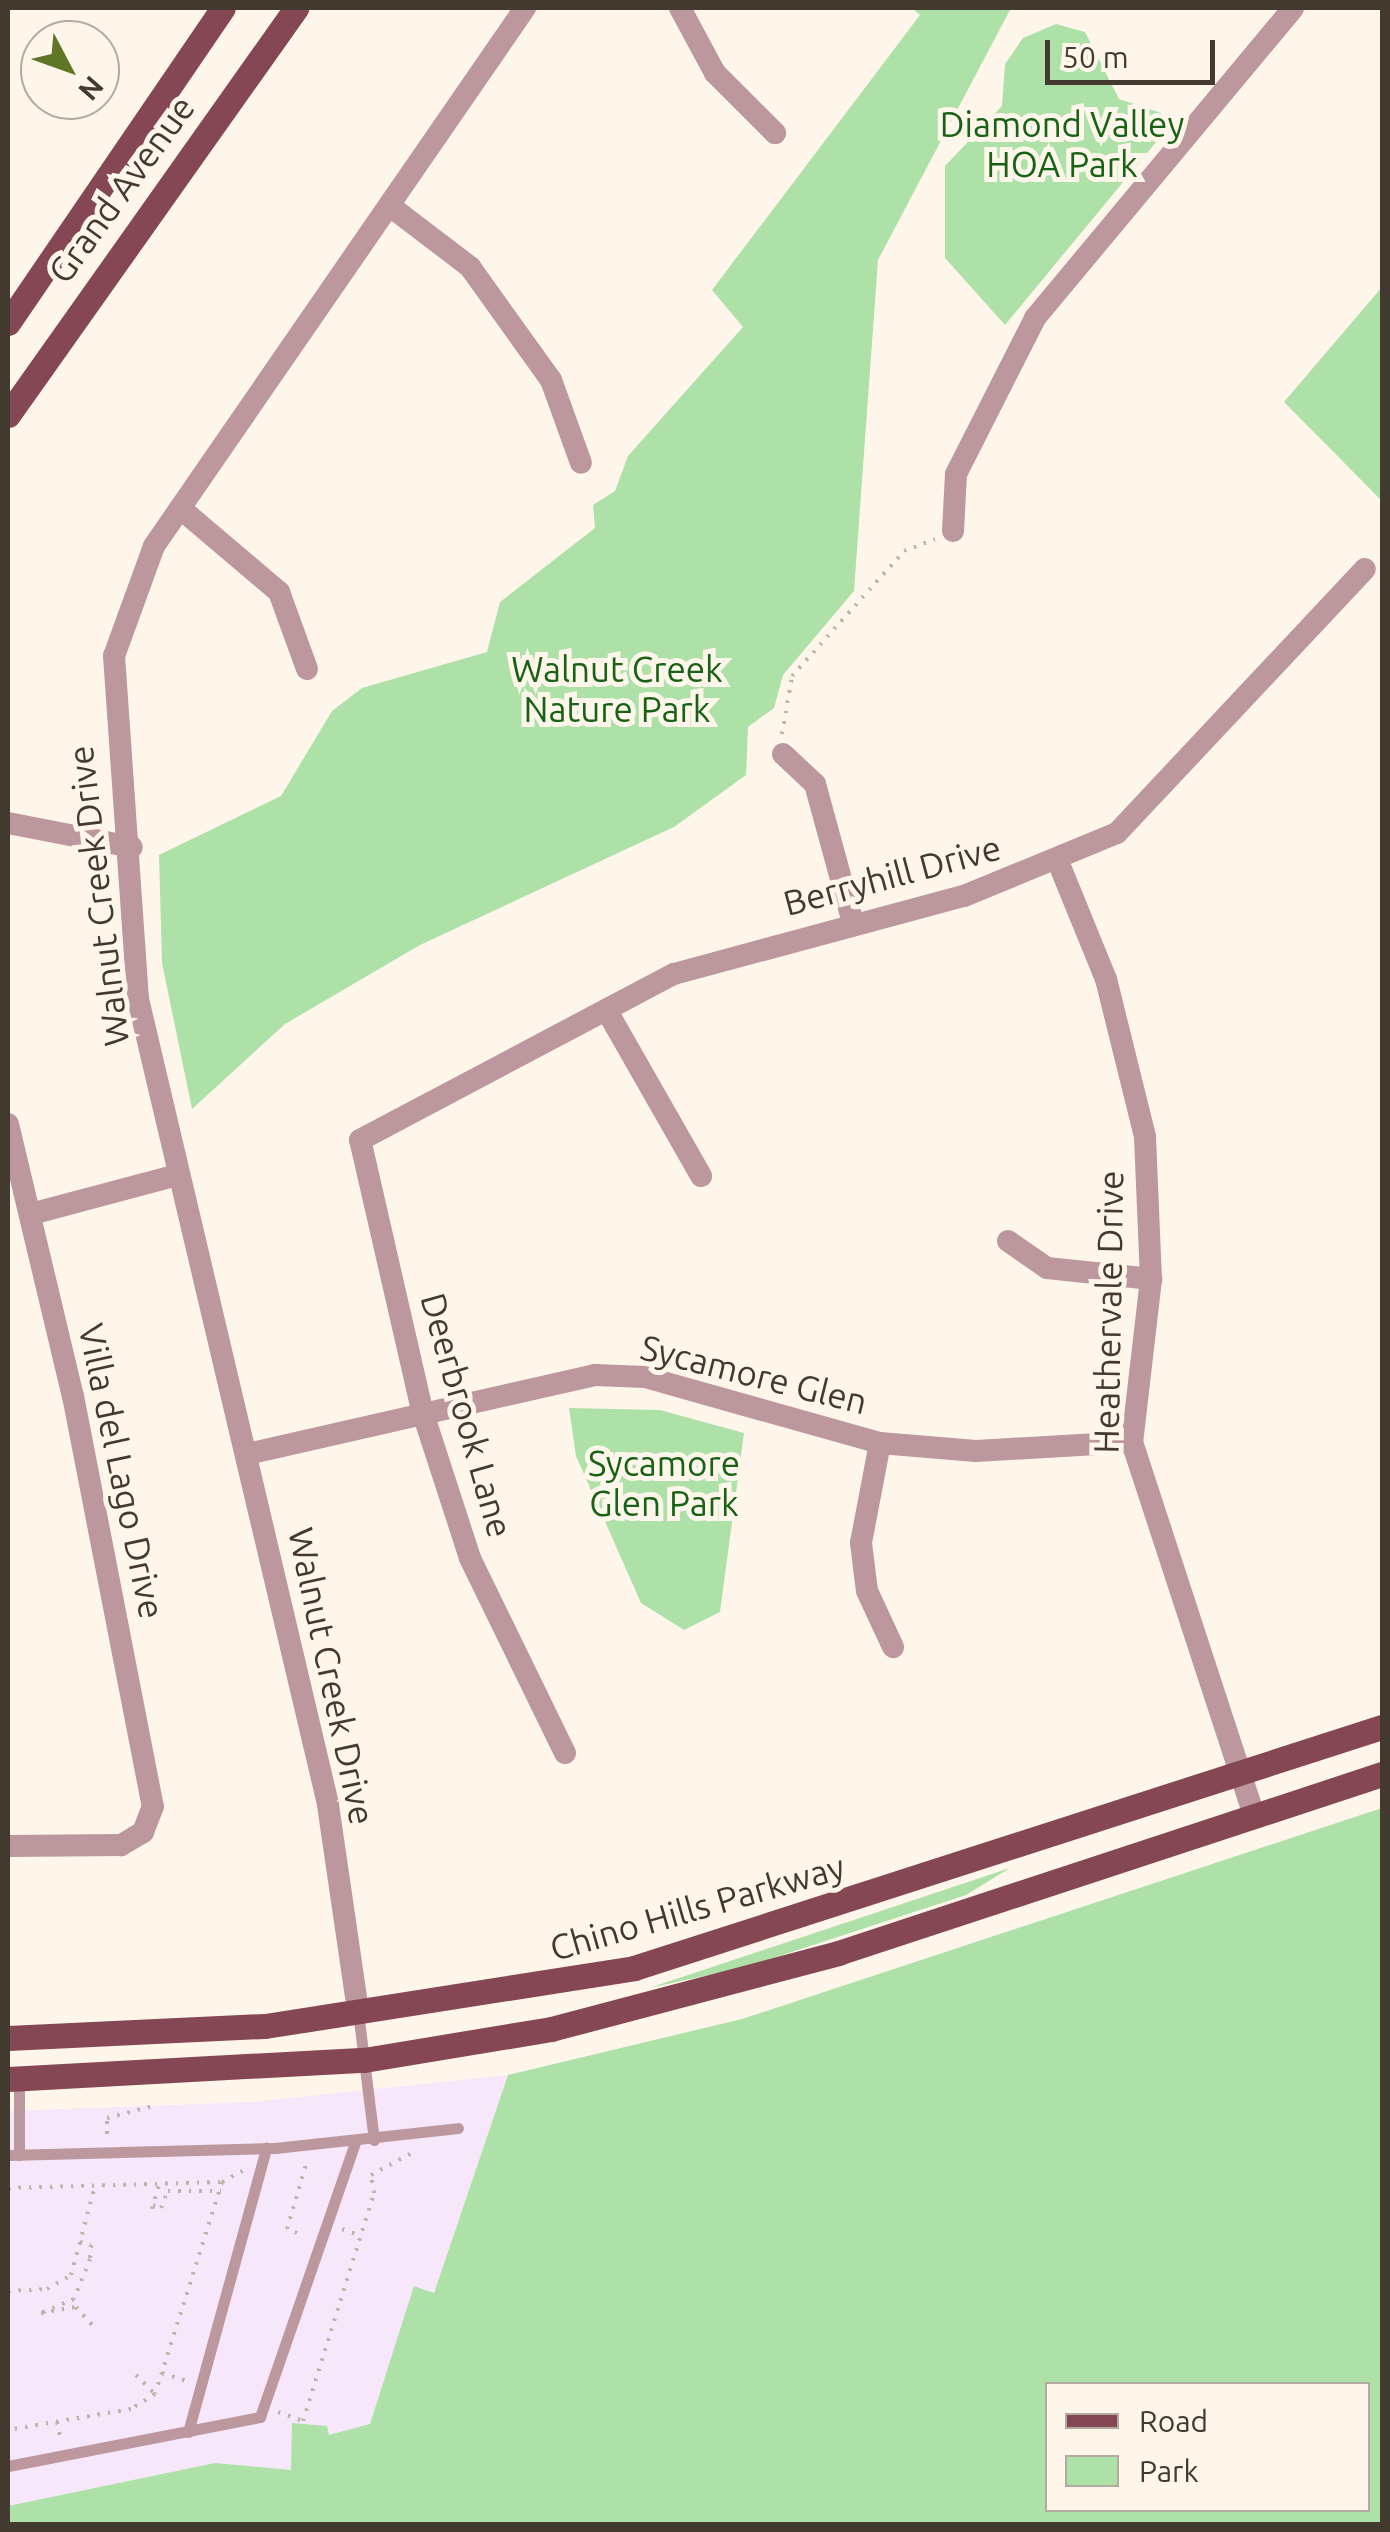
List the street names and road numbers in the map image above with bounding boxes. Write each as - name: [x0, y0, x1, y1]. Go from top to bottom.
- street label: Grand Avenue: [39, 87, 203, 291]
- street label: Walnut Creek Drive: [59, 743, 137, 1049]
- street label: Berryhill Drive: [779, 826, 1005, 924]
- street label: Heathervale Drive: [1085, 1170, 1131, 1454]
- street label: Deerbrook Lane: [412, 1288, 522, 1542]
- street label: Villa del Lago Drive: [70, 1320, 174, 1622]
- street label: Sycamore Glen: [636, 1326, 872, 1422]
- street label: Walnut Creek Drive: [280, 1524, 384, 1828]
- street label: Chino Hills Parkway: [545, 1845, 849, 1969]

